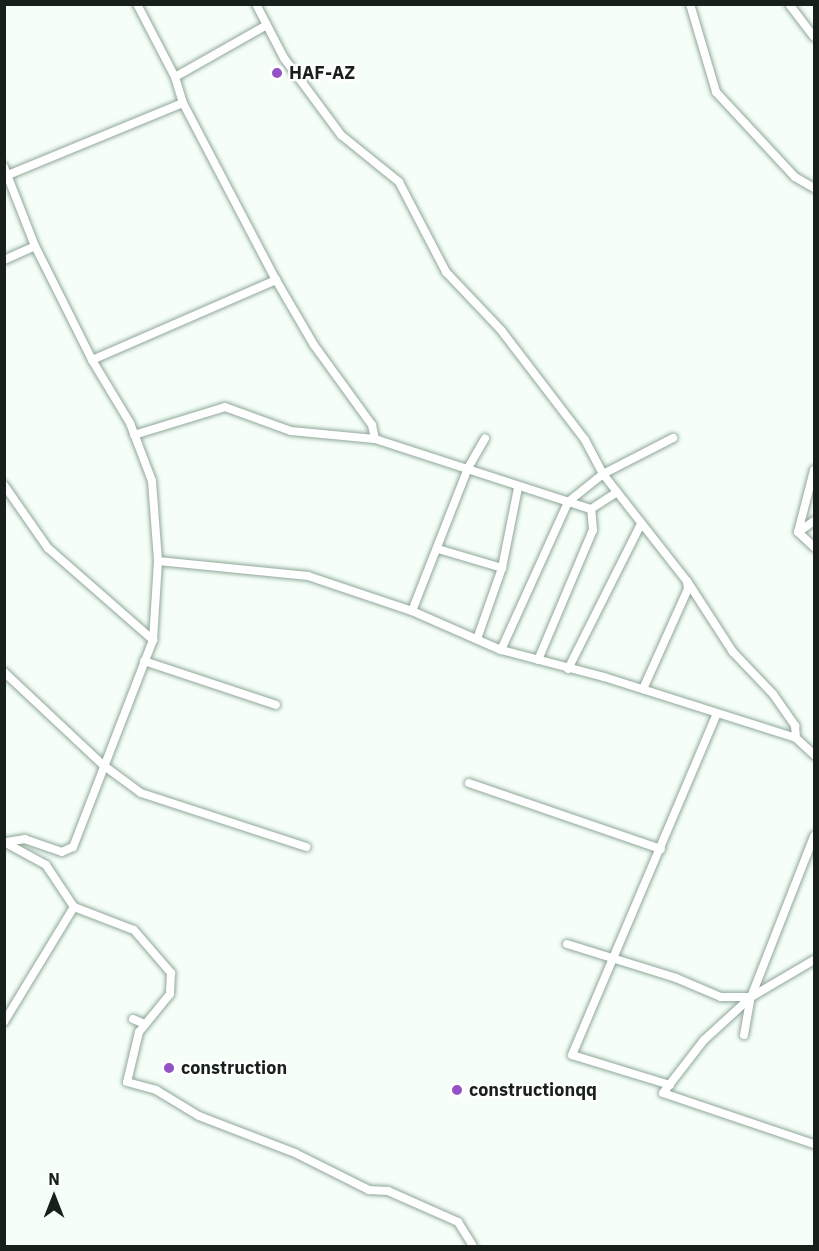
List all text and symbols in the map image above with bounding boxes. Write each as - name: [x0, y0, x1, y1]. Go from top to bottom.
- place label: HAF-AZ: [289, 62, 355, 84]
- marker: HAF-AZ: [270, 66, 284, 80]
- place label: construction: [181, 1057, 287, 1079]
- marker: construction: [162, 1061, 176, 1075]
- place label: constructionqq: [469, 1079, 597, 1101]
- marker: constructionqq: [450, 1083, 464, 1097]
- north arrow: [24, 1167, 84, 1227]
- text: N: [48, 1169, 60, 1189]

